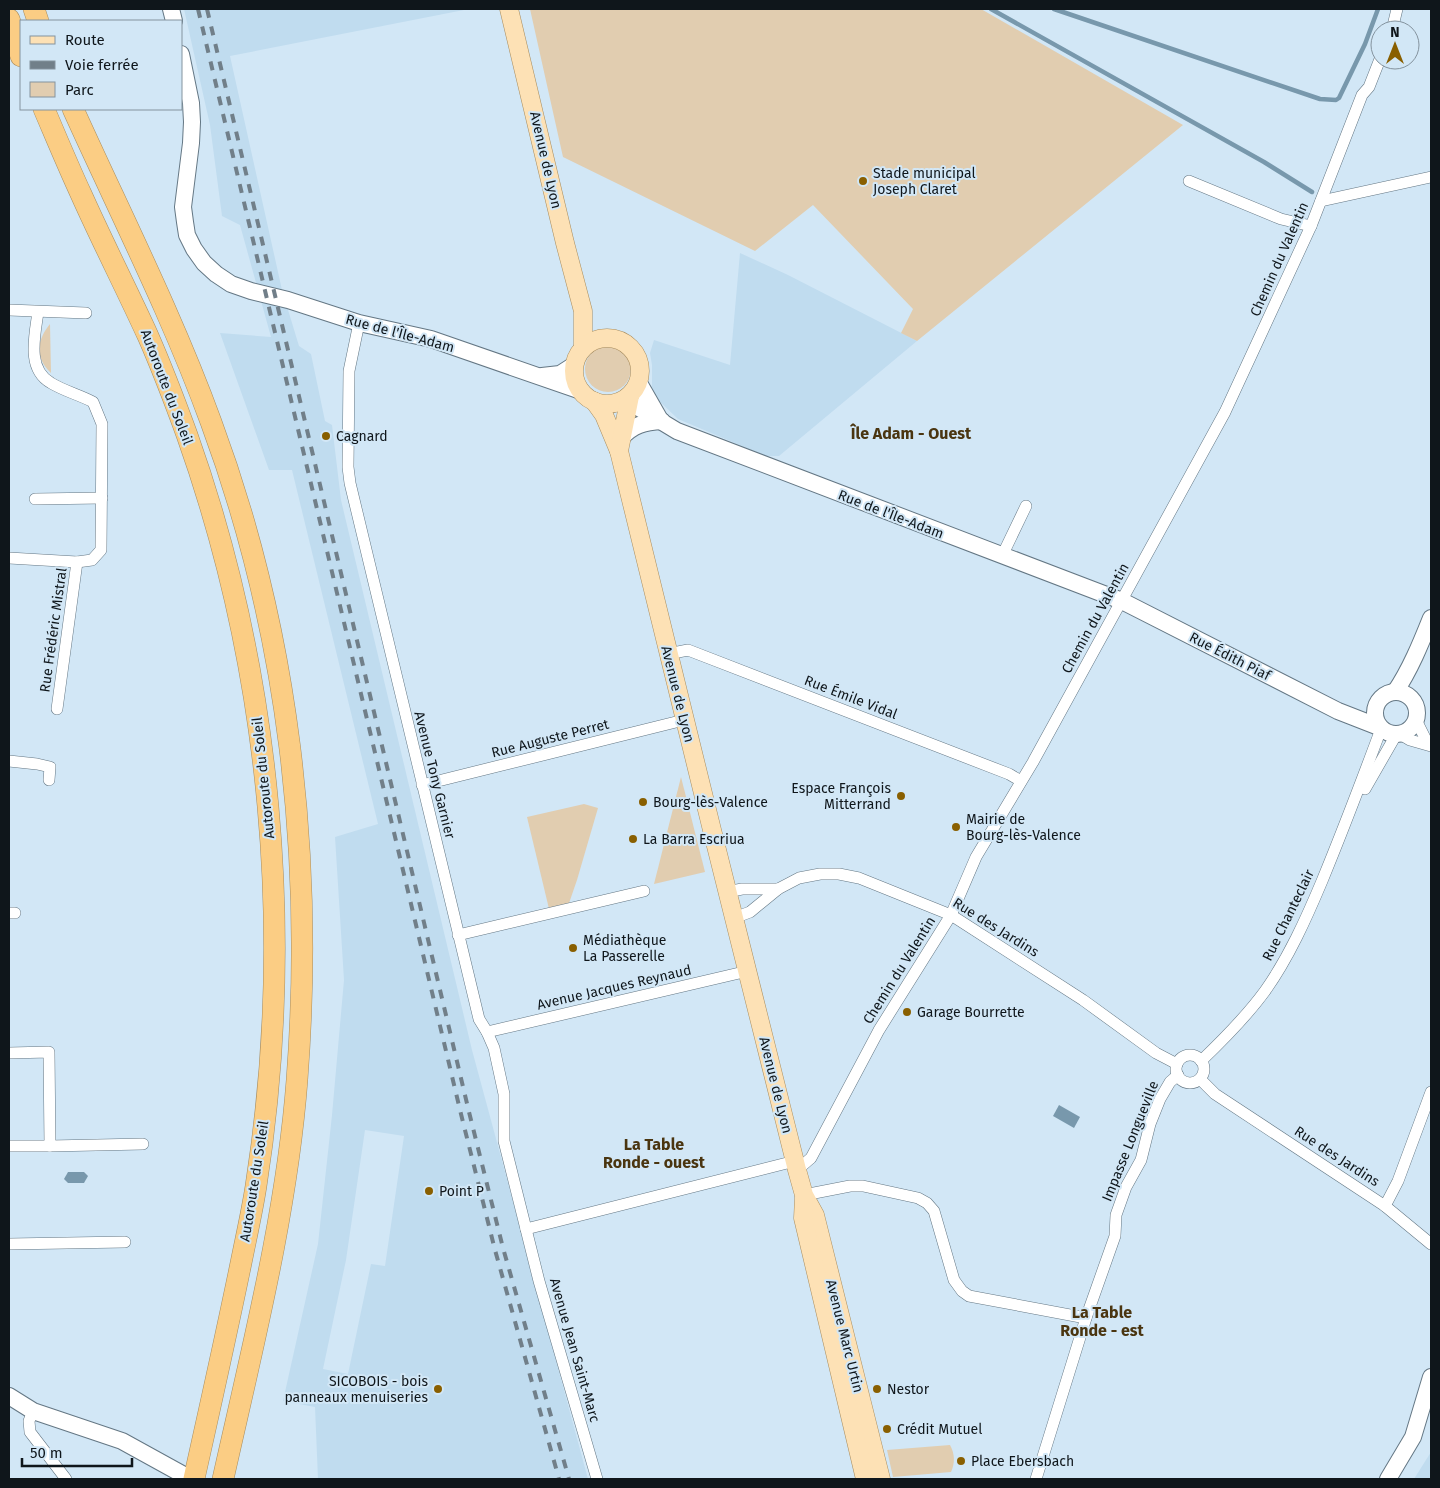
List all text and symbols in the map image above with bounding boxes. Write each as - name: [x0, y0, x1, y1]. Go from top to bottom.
- legend: [20, 20, 182, 110]
- north arrow: [1370, 20, 1420, 70]
- text: N: [1390, 24, 1400, 41]
- text: Route: [65, 31, 105, 49]
- text: Voie ferrée: [65, 56, 139, 74]
- text: Parc: [65, 81, 94, 99]
- street label: Avenue de Lyon: [526, 110, 565, 210]
- place label: Stade municipal Joseph Claret: [873, 165, 976, 198]
- marker: Stade municipal Joseph Claret: [857, 175, 869, 187]
- street label: Chemin du Valentin: [1247, 199, 1312, 319]
- street label: Rue de l'Île-Adam: [344, 310, 456, 356]
- street label: Autoroute du Soleil: [137, 327, 196, 447]
- district label: Île Adam - Ouest: [850, 423, 972, 443]
- place label: Cagnard: [336, 428, 388, 445]
- marker: Cagnard: [320, 430, 332, 442]
- street label: Rue de l'Île-Adam: [836, 486, 946, 542]
- street label: Chemin du Valentin: [1058, 560, 1133, 676]
- street label: Rue Frédéric Mistral: [36, 567, 71, 693]
- street label: Rue Édith Piaf: [1186, 628, 1275, 685]
- street label: Avenue de Lyon: [657, 644, 698, 744]
- street label: Rue Émile Vidal: [802, 671, 900, 723]
- street label: Avenue Tony Garnier: [410, 710, 459, 841]
- street label: Rue Auguste Perret: [490, 715, 612, 761]
- street label: Autoroute du Soleil: [249, 716, 278, 840]
- place label: Espace François Mitterrand: [791, 780, 891, 813]
- marker: Espace François Mitterrand: [895, 790, 907, 802]
- place label: Bourg-lès-Valence: [653, 794, 768, 811]
- marker: Bourg-lès-Valence: [637, 796, 649, 808]
- place label: Mairie de Bourg-lès-Valence: [966, 811, 1081, 844]
- marker: Mairie de Bourg-lès-Valence: [950, 821, 962, 833]
- place label: La Barra Escriua: [643, 831, 745, 848]
- marker: La Barra Escriua: [627, 833, 639, 845]
- street label: Rue Chanteclair: [1259, 866, 1318, 964]
- street label: Rue des Jardins: [950, 894, 1042, 961]
- street label: Chemin du Valentin: [860, 913, 939, 1027]
- place label: Médiathèque La Passerelle: [583, 932, 667, 965]
- marker: Médiathèque La Passerelle: [567, 942, 579, 954]
- street label: Avenue Jacques Reynaud: [535, 961, 693, 1014]
- place label: Garage Bourrette: [917, 1004, 1025, 1021]
- marker: Garage Bourrette: [901, 1006, 913, 1018]
- street label: Avenue de Lyon: [755, 1035, 796, 1135]
- street label: Impasse Longueville: [1099, 1078, 1162, 1204]
- street label: Autoroute du Soleil: [237, 1119, 272, 1243]
- street label: Rue des Jardins: [1291, 1123, 1383, 1191]
- district label: La Table Ronde - ouest: [603, 1135, 706, 1172]
- place label: Point P: [439, 1183, 484, 1200]
- marker: Point P: [423, 1185, 435, 1197]
- street label: Avenue Jean Saint-Marc: [546, 1276, 603, 1424]
- street label: Avenue Marc Urtin: [822, 1278, 867, 1394]
- district label: La Table Ronde - est: [1060, 1303, 1145, 1340]
- place label: SICOBOIS - bois panneaux menuiseries: [284, 1373, 428, 1406]
- place label: Nestor: [887, 1381, 930, 1398]
- marker: SICOBOIS - bois panneaux menuiseries: [432, 1383, 444, 1395]
- marker: Nestor: [871, 1383, 883, 1395]
- place label: Crédit Mutuel: [897, 1421, 982, 1438]
- marker: Crédit Mutuel: [881, 1423, 893, 1435]
- scale bar: [22, 1436, 132, 1468]
- text: 50 m: [30, 1444, 63, 1462]
- place label: Place Ebersbach: [971, 1453, 1074, 1470]
- marker: Place Ebersbach: [955, 1455, 967, 1467]

